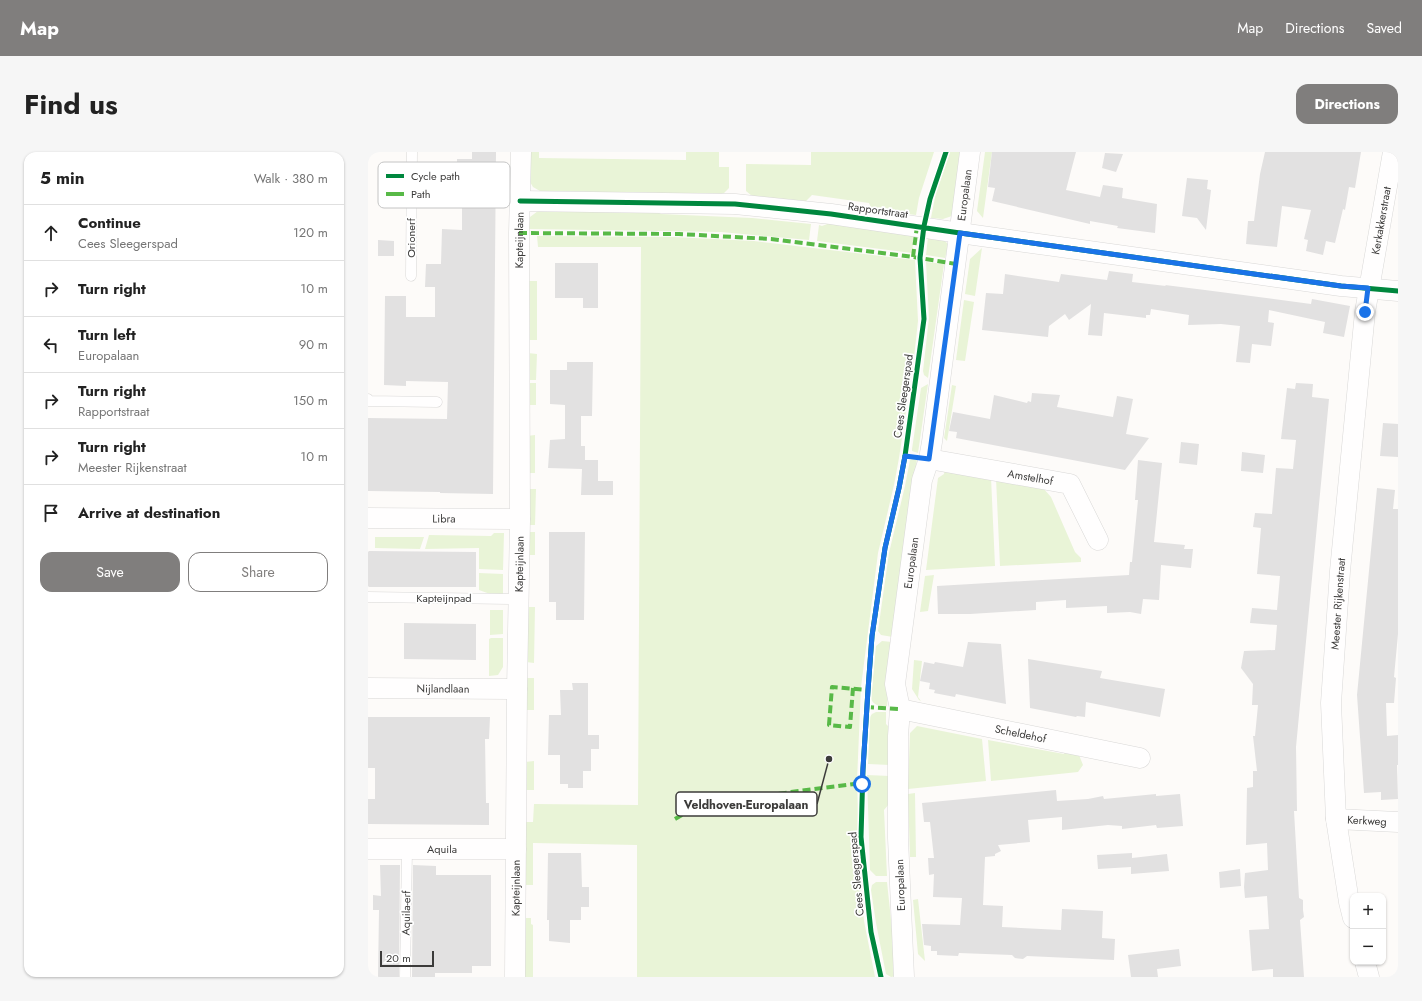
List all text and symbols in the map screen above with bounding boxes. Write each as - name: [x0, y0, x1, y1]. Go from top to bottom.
- text: Map: [20, 15, 59, 42]
- text: Map: [1237, 18, 1263, 38]
- text: Directions: [1285, 18, 1345, 38]
- text: Saved: [1367, 18, 1402, 38]
- text: Find us: [24, 84, 118, 125]
- button: Directions: [1296, 84, 1398, 124]
- legend: [378, 162, 510, 208]
- text: 5 min: [40, 166, 84, 190]
- text: Cycle path: [411, 168, 460, 184]
- street label: Europalaan: [953, 168, 976, 222]
- text: Walk · 380 m: [254, 169, 328, 188]
- street label: Kerkakkerstraat: [1367, 185, 1395, 256]
- text: Path: [411, 186, 430, 202]
- street label: Rapportstraat: [847, 198, 909, 222]
- text: Continue: [78, 212, 141, 234]
- street label: Kapteijnlaan: [511, 212, 528, 268]
- street label: Orionerf: [403, 217, 419, 258]
- icon: ahead: [40, 222, 62, 244]
- text: 120 m: [293, 223, 328, 242]
- text: Cees Sleegerspad: [78, 234, 178, 253]
- icon: right: [40, 278, 62, 300]
- text: Turn right: [78, 278, 146, 300]
- text: 10 m: [300, 279, 328, 298]
- route end: [1356, 303, 1374, 321]
- text: Turn left: [78, 324, 136, 346]
- icon: left: [40, 334, 62, 356]
- text: 90 m: [299, 335, 328, 354]
- text: Europalaan: [78, 346, 139, 365]
- street label: Cees Sleegerspad: [889, 353, 917, 439]
- text: Turn right: [78, 380, 146, 402]
- icon: right: [40, 390, 62, 412]
- text: 150 m: [293, 391, 328, 410]
- text: Rapportstraat: [78, 402, 149, 421]
- text: Turn right: [78, 436, 146, 458]
- icon: right: [40, 446, 62, 468]
- text: 10 m: [300, 447, 328, 466]
- text: Meester Rijkenstraat: [78, 458, 187, 477]
- street label: Amstelhof: [1006, 465, 1055, 489]
- icon: arrive: [40, 502, 62, 524]
- text: Arrive at destination: [78, 502, 220, 524]
- street label: Libra: [432, 510, 456, 527]
- street label: Kapteijnlaan: [511, 536, 528, 592]
- street label: Europalaan: [900, 536, 922, 590]
- button: Save: [40, 552, 180, 592]
- button: Share: [188, 552, 328, 592]
- street label: Meester Rijkenstraat: [1327, 557, 1349, 650]
- street label: Kapteijnpad: [416, 590, 472, 606]
- street label: Nijlandlaan: [416, 680, 470, 697]
- street label: Scheldehof: [993, 721, 1049, 747]
- route start: [853, 775, 871, 793]
- callout: Veldhoven-Europalaan: [676, 792, 817, 816]
- text: Veldhoven-Europalaan: [683, 796, 808, 814]
- street label: Kerkweg: [1347, 812, 1387, 829]
- street label: Cees Sleegerspad: [844, 831, 868, 917]
- street label: Aquila: [427, 841, 457, 857]
- street label: Europalaan: [891, 859, 909, 911]
- street label: Kapteijnlaan: [507, 860, 524, 916]
- street label: Aquila-erf: [398, 890, 414, 936]
- map controls: [1350, 893, 1386, 965]
- button: +: [1350, 893, 1386, 929]
- button: −: [1350, 929, 1386, 965]
- scale bar: [380, 949, 434, 968]
- text: 20 m: [386, 950, 411, 966]

